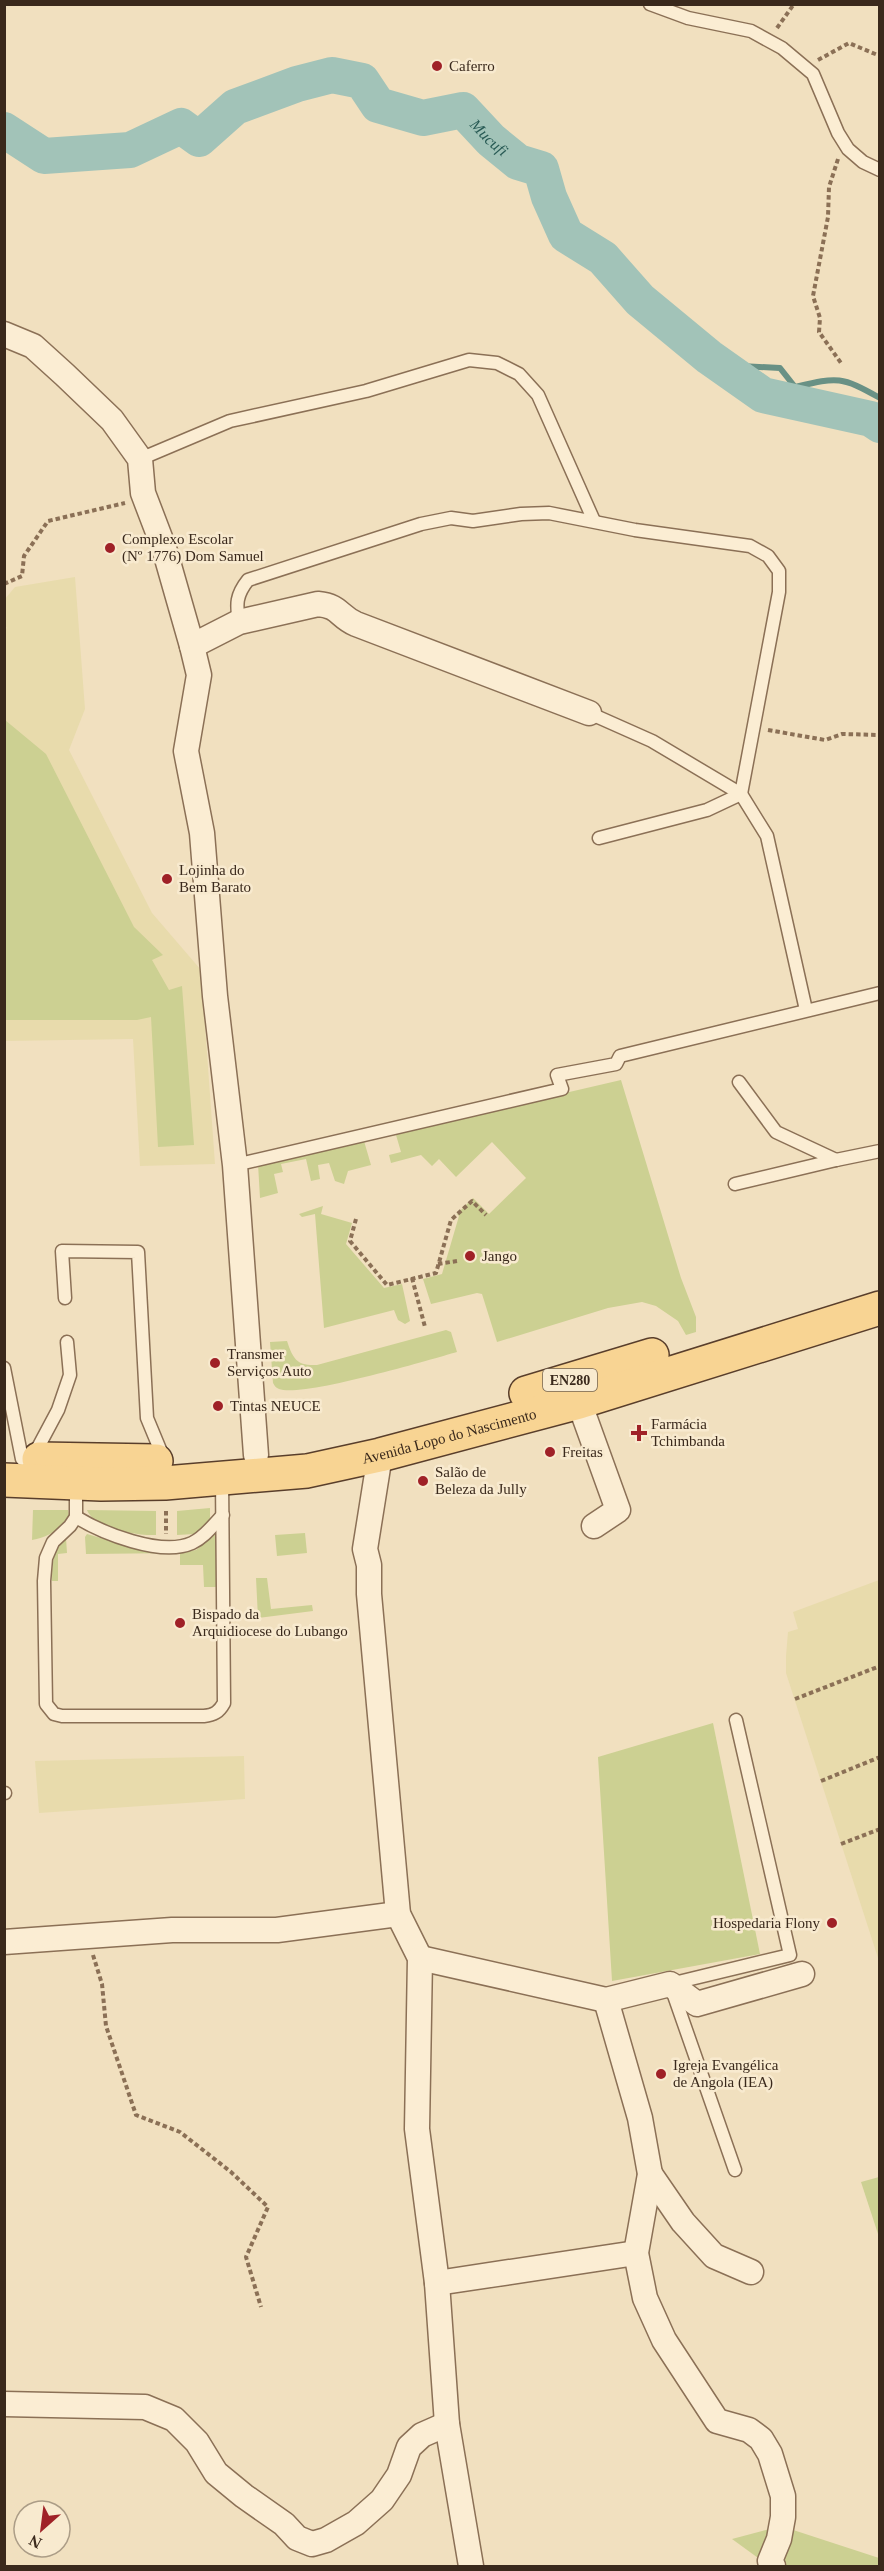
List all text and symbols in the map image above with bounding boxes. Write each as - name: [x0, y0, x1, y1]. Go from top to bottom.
- place label: Caferro: [449, 58, 495, 74]
- marker: Caferro: [430, 59, 444, 73]
- water label: Mucufi: [466, 115, 511, 159]
- place label: Complexo Escolar (Nº 1776) Dom Samuel: [122, 531, 264, 565]
- marker: Complexo Escolar (Nº 1776) Dom Samuel: [103, 541, 117, 555]
- place label: Lojinha do Bem Barato: [179, 862, 251, 895]
- marker: Lojinha do Bem Barato: [160, 872, 174, 886]
- place label: Jango: [482, 1248, 517, 1264]
- marker: Jango: [463, 1249, 477, 1263]
- place label: Transmer Serviços Auto: [227, 1346, 312, 1379]
- marker: Transmer Serviços Auto: [208, 1356, 222, 1370]
- road number: EN280: [543, 1369, 597, 1391]
- place label: Tintas NEUCE: [230, 1398, 321, 1414]
- marker: Tintas NEUCE: [211, 1399, 225, 1413]
- street label: Avenida Lopo do Nascimento: [361, 1406, 538, 1467]
- place label: Farmácia Tchimbanda: [651, 1416, 725, 1449]
- marker: Farmácia Tchimbanda: [632, 1426, 646, 1440]
- place label: Freitas: [562, 1444, 603, 1460]
- marker: Freitas: [543, 1445, 557, 1459]
- place label: Salão de Beleza da Jully: [435, 1464, 527, 1497]
- marker: Salão de Beleza da Jully: [416, 1474, 430, 1488]
- place label: Bispado da Arquidiocese do Lubango: [192, 1606, 348, 1639]
- marker: Bispado da Arquidiocese do Lubango: [173, 1616, 187, 1630]
- place label: Hospedaria Flony: [713, 1915, 820, 1931]
- marker: Hospedaria Flony: [825, 1916, 839, 1930]
- place label: Igreja Evangélica de Angola (IEA): [673, 2057, 779, 2091]
- marker: Igreja Evangélica de Angola (IEA): [654, 2067, 668, 2081]
- north arrow: [12, 2499, 72, 2559]
- text: N: [26, 2531, 44, 2552]

